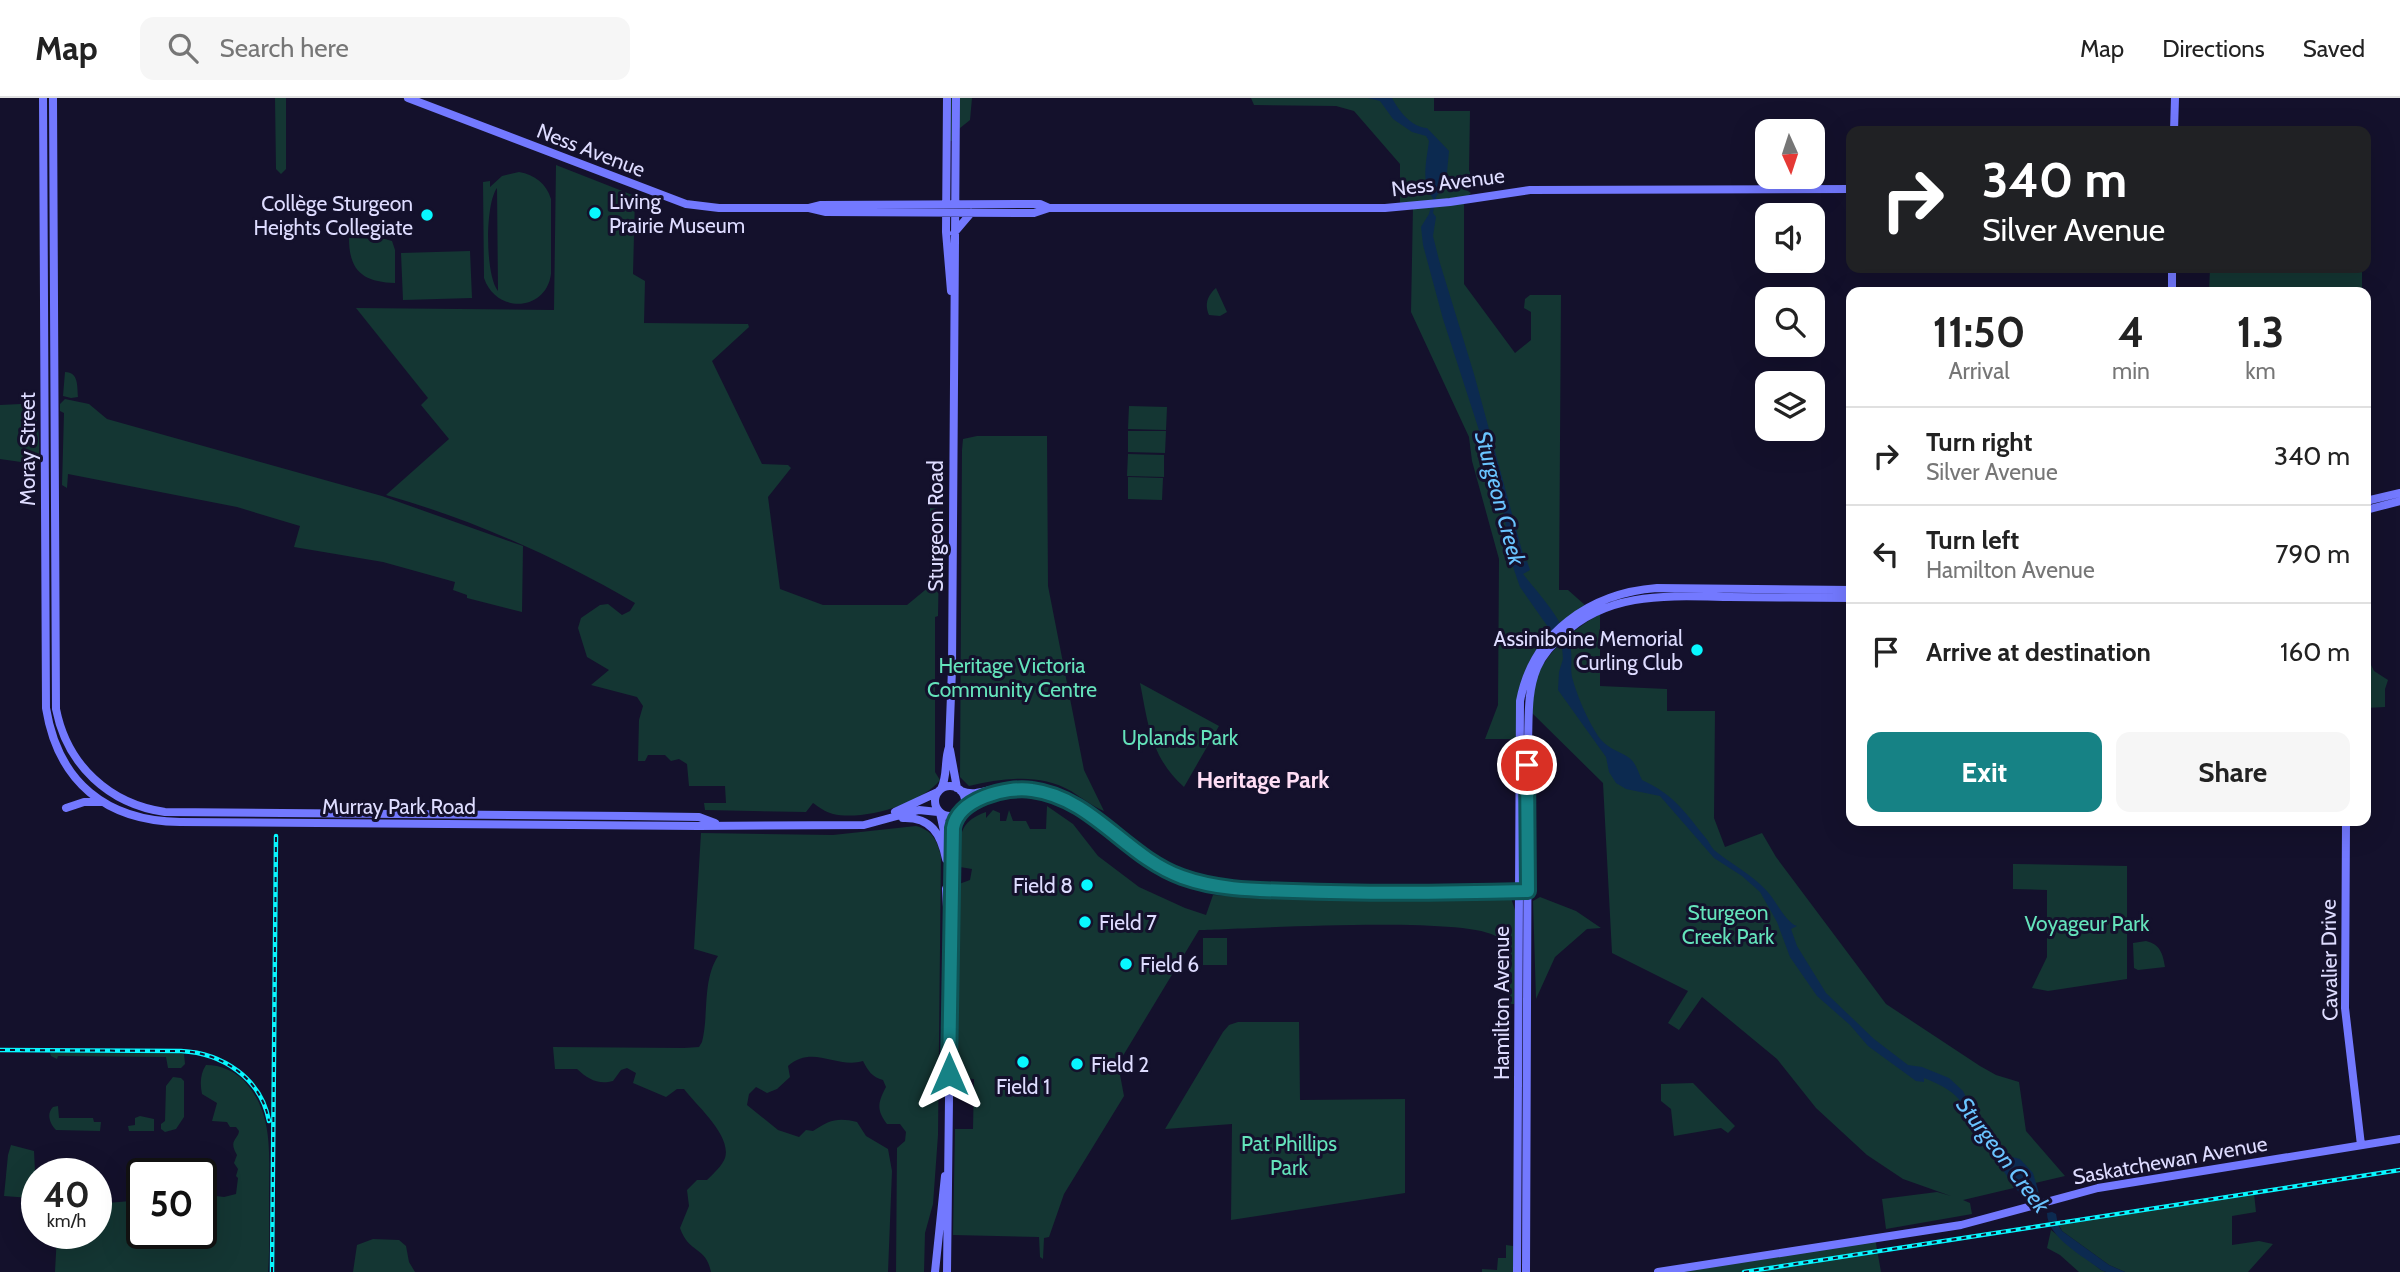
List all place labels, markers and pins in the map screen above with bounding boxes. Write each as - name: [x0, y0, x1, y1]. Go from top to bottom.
- place label: Living Prairie Museum: [609, 189, 745, 238]
- place label: Collège Sturgeon Heights Collegiate: [253, 191, 413, 240]
- marker: Living Prairie Museum: [587, 205, 603, 221]
- marker: Collège Sturgeon Heights Collegiate: [419, 207, 435, 223]
- place label: Assiniboine Memorial Curling Club: [1494, 626, 1683, 675]
- marker: Assiniboine Memorial Curling Club: [1689, 642, 1705, 658]
- pin: [1497, 735, 1557, 795]
- place label: Field 8: [1013, 873, 1073, 898]
- marker: Field 8: [1079, 877, 1095, 893]
- place label: Field 7: [1099, 910, 1157, 935]
- marker: Field 7: [1077, 914, 1093, 930]
- place label: Field 6: [1140, 952, 1199, 977]
- marker: Field 6: [1118, 956, 1134, 972]
- place label: Field 2: [1091, 1052, 1149, 1077]
- marker: Field 1: [1015, 1054, 1031, 1070]
- marker: Field 2: [1069, 1056, 1085, 1072]
- place label: Field 1: [996, 1074, 1050, 1099]

